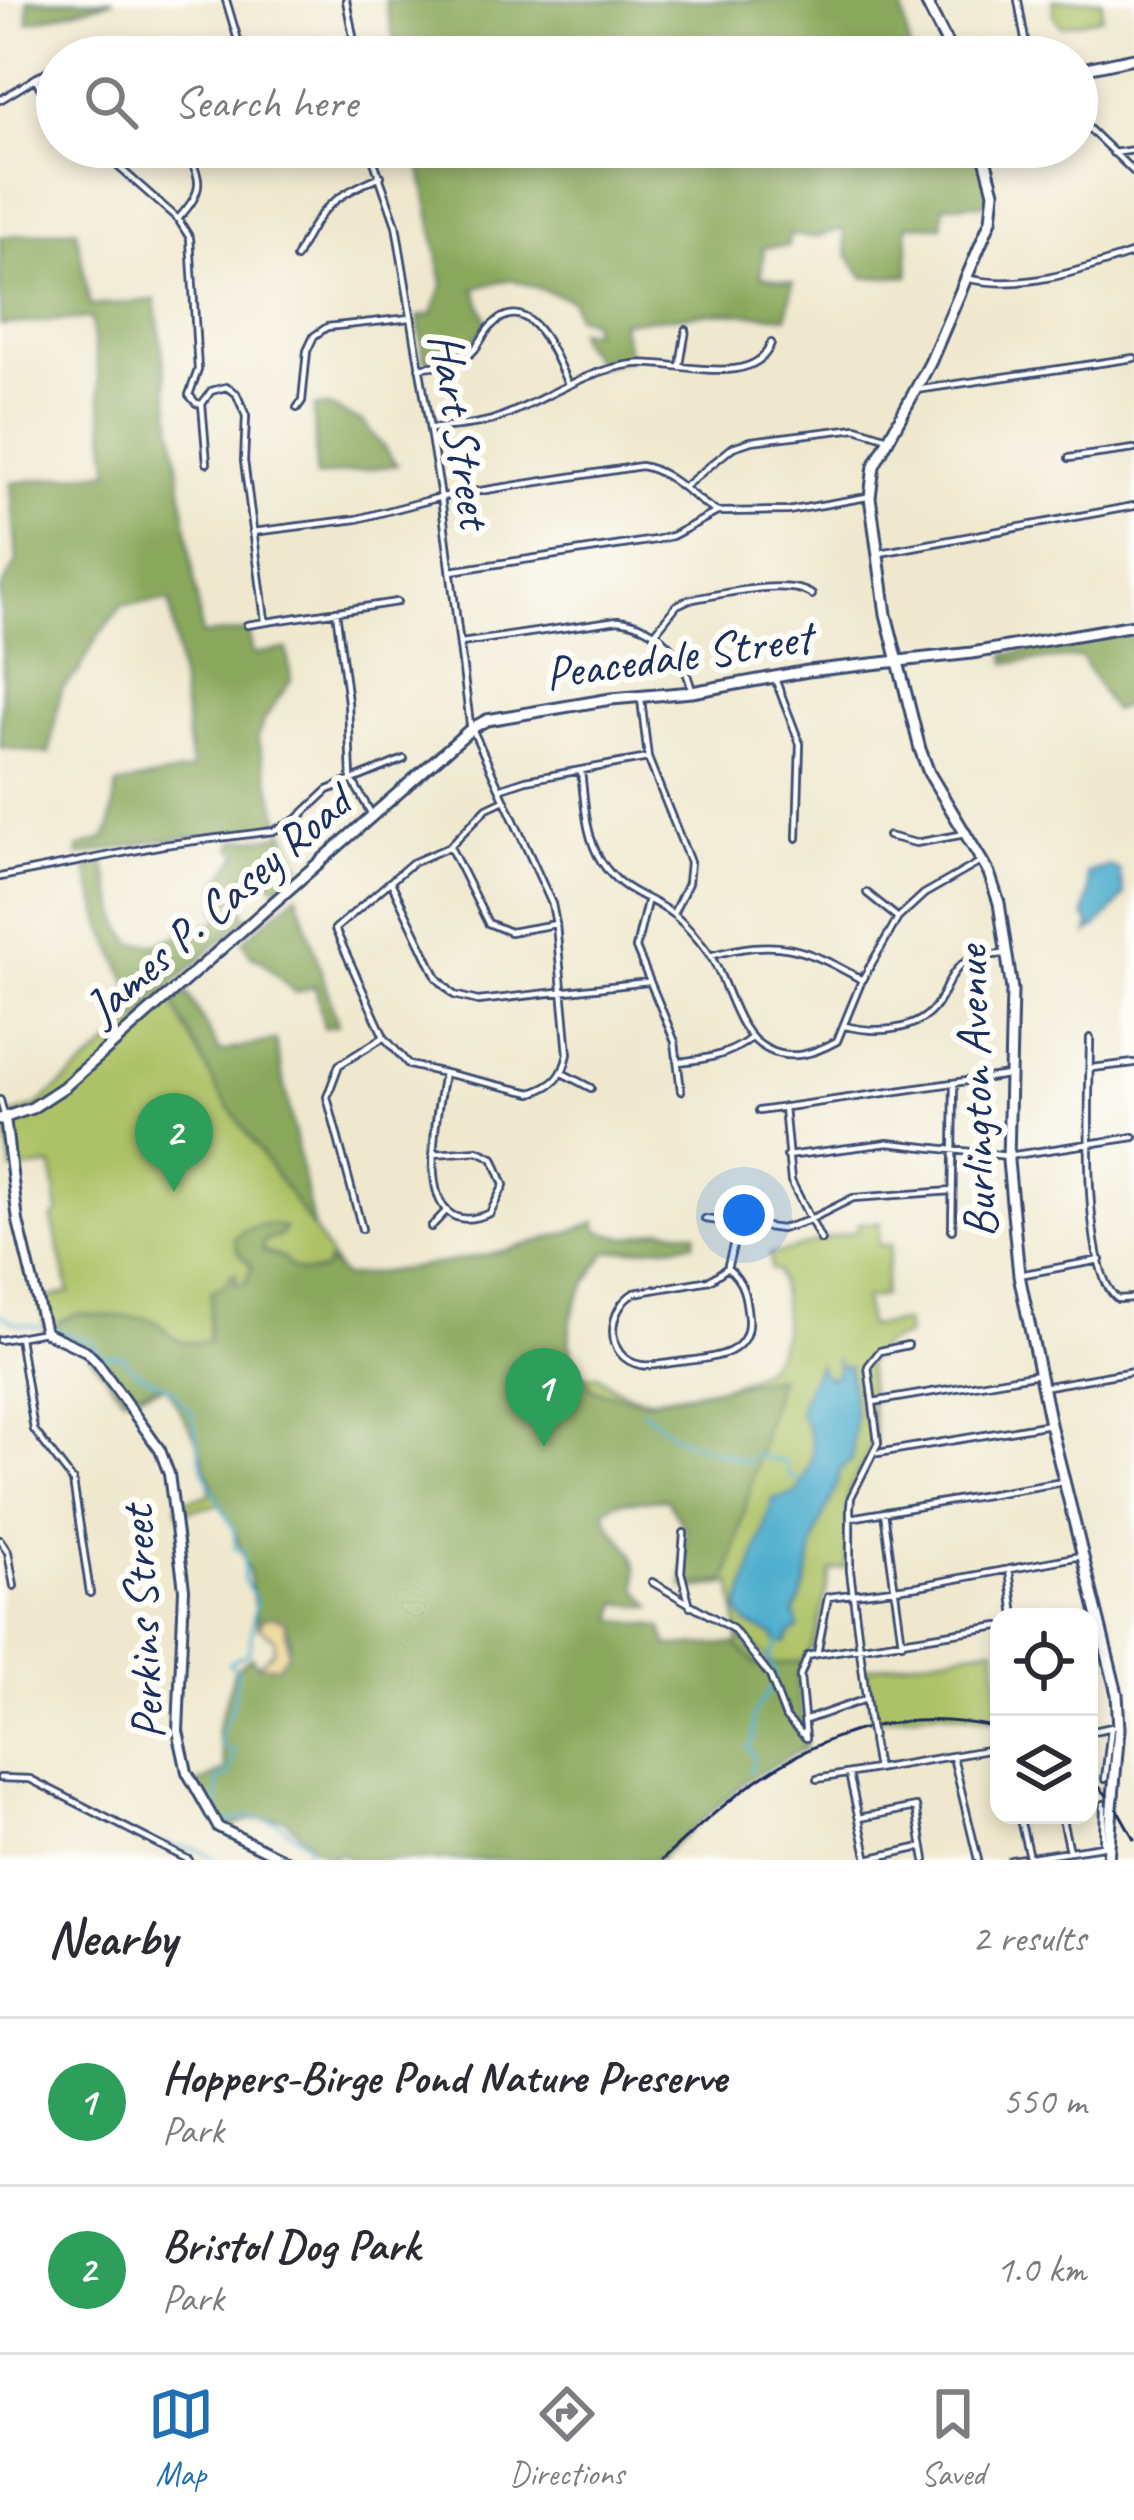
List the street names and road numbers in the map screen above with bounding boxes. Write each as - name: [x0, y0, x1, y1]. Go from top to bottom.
- street label: Hart Street: [416, 328, 507, 536]
- street label: Peacedale Street: [541, 606, 821, 703]
- street label: James P. Casey Road: [71, 769, 368, 1038]
- street label: Burlington Avenue: [940, 942, 1010, 1239]
- street label: Perkins Street: [106, 1501, 178, 1741]

